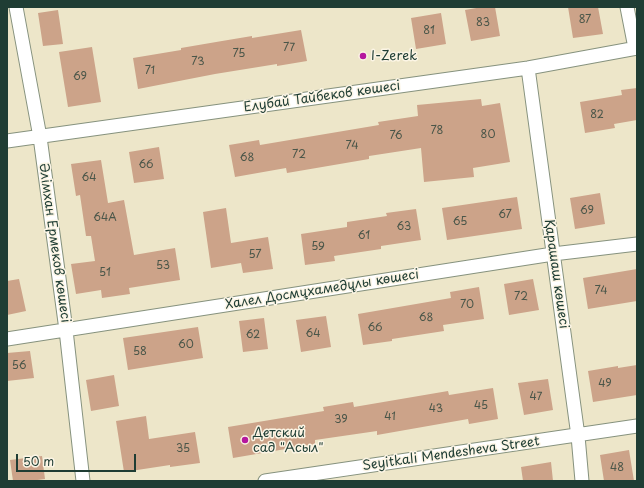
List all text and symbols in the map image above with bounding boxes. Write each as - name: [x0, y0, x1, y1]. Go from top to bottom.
- house number: 87: [579, 13, 591, 27]
- house number: 83: [476, 16, 490, 30]
- house number: 81: [423, 24, 435, 38]
- house number: 77: [283, 41, 295, 55]
- house number: 75: [233, 47, 245, 61]
- place label: I-Zerek: [371, 48, 417, 64]
- marker: I-Zerek: [358, 51, 368, 61]
- house number: 73: [191, 55, 205, 69]
- house number: 71: [145, 64, 155, 78]
- house number: 69: [73, 70, 87, 84]
- street label: Елубай Тайбеков көшесі: [243, 78, 401, 116]
- house number: 82: [590, 108, 604, 122]
- house number: 78: [431, 124, 443, 138]
- house number: 80: [481, 128, 495, 142]
- house number: 76: [389, 129, 403, 143]
- house number: 74: [345, 139, 359, 153]
- house number: 72: [292, 148, 306, 162]
- house number: 68: [240, 151, 254, 165]
- house number: 66: [138, 158, 154, 172]
- street label: Әлімхан Ермеков көшесі: [35, 162, 73, 324]
- house number: 64: [82, 171, 96, 185]
- house number: 69: [580, 204, 594, 218]
- house number: 67: [498, 208, 512, 222]
- house number: 64А: [93, 211, 117, 225]
- house number: 65: [453, 215, 467, 229]
- street label: Қарашаш көшесі: [541, 218, 571, 330]
- house number: 63: [397, 220, 411, 234]
- house number: 61: [358, 229, 370, 243]
- house number: 59: [311, 240, 325, 254]
- house number: 57: [248, 248, 262, 262]
- house number: 53: [156, 259, 170, 273]
- house number: 51: [99, 266, 111, 280]
- street label: Халел Досмұхамедұлы көшесі: [224, 267, 420, 313]
- house number: 74: [594, 284, 608, 298]
- house number: 72: [514, 290, 528, 304]
- house number: 70: [460, 298, 474, 312]
- house number: 68: [419, 311, 433, 325]
- house number: 66: [367, 321, 383, 335]
- house number: 64: [306, 327, 320, 341]
- house number: 62: [246, 328, 260, 342]
- house number: 60: [178, 338, 194, 352]
- house number: 58: [133, 345, 147, 359]
- house number: 56: [12, 359, 26, 373]
- house number: 49: [598, 377, 612, 391]
- house number: 47: [530, 390, 542, 404]
- house number: 45: [474, 399, 488, 413]
- house number: 43: [429, 402, 443, 416]
- house number: 41: [384, 410, 396, 424]
- house number: 39: [334, 413, 348, 427]
- place label: Детский сад "Асыл": [253, 425, 324, 456]
- street label: Seyitkali Mendesheva Street: [362, 434, 540, 474]
- marker: Детский сад "Асыл": [240, 435, 250, 445]
- house number: 35: [176, 442, 190, 456]
- scale bar: [18, 446, 138, 472]
- text: 50 m: [23, 452, 54, 470]
- house number: 48: [610, 461, 624, 475]

